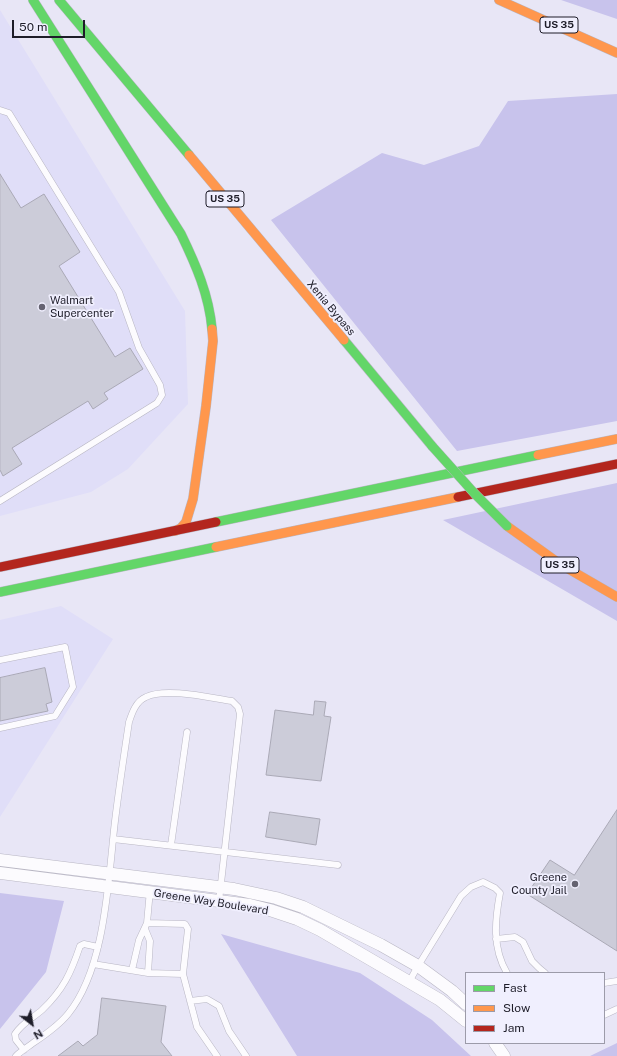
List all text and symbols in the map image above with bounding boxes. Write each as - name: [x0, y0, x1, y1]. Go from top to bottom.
- scale bar: [14, 12, 87, 38]
- road number: US 35: [540, 17, 578, 33]
- text: 50 m: [19, 20, 47, 34]
- road number: US 35: [206, 191, 244, 207]
- street label: Xenia Bypass: [304, 278, 358, 338]
- place label: Walmart Supercenter: [50, 294, 114, 320]
- marker: Walmart Supercenter: [37, 302, 47, 312]
- road number: US 35: [541, 557, 579, 573]
- place label: Greene County Jail: [511, 871, 567, 897]
- marker: Greene County Jail: [570, 879, 580, 889]
- street label: Greene Way Boulevard: [153, 886, 269, 918]
- legend: [465, 972, 605, 1044]
- text: Fast: [503, 981, 527, 995]
- text: Slow: [503, 1001, 530, 1015]
- north arrow: [12, 1004, 52, 1044]
- text: Jam: [503, 1021, 525, 1035]
- text: N: [31, 1027, 45, 1042]

